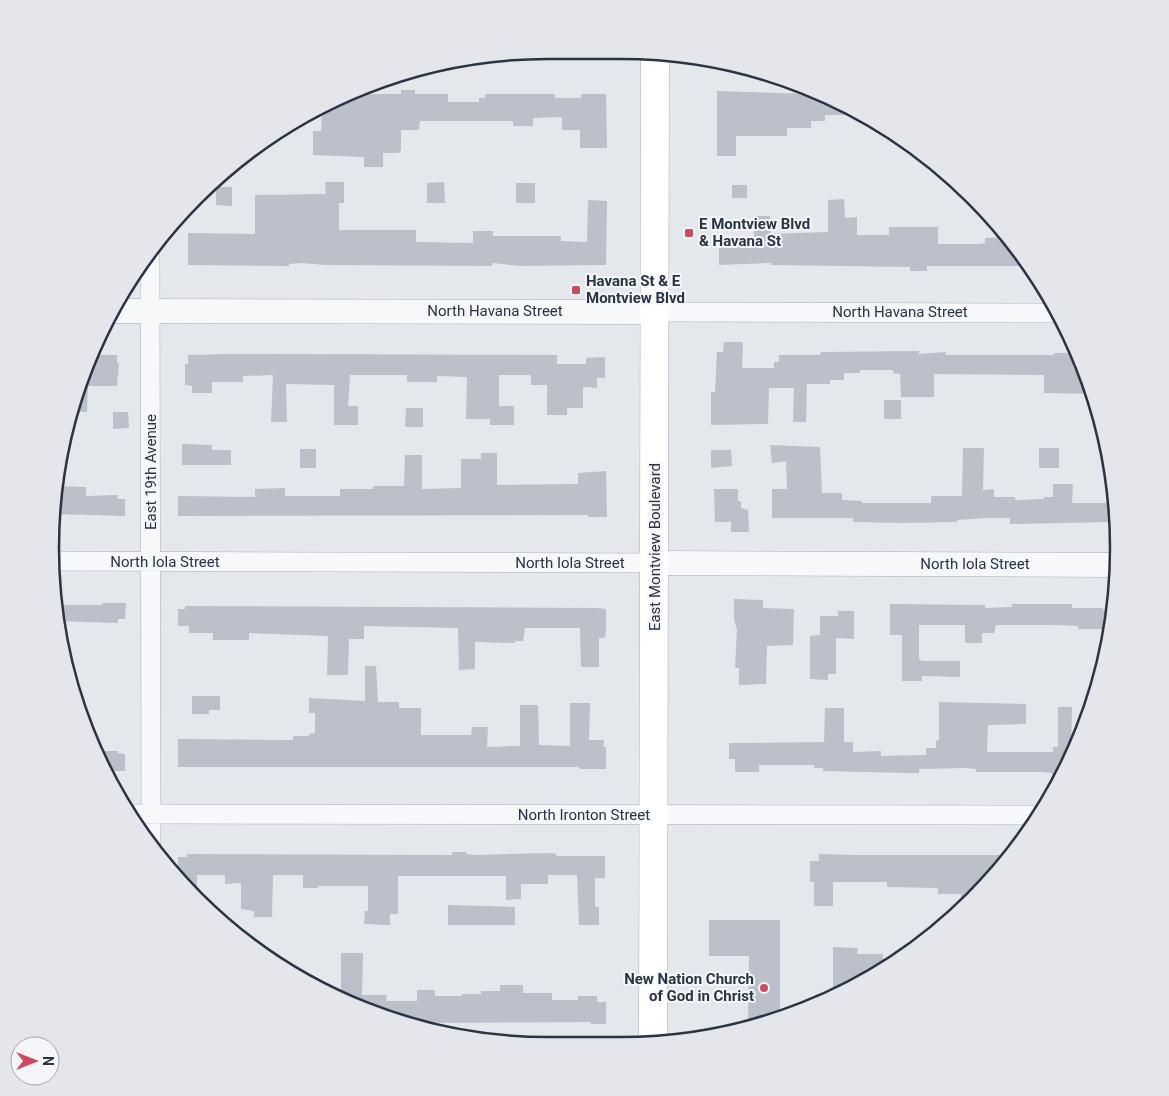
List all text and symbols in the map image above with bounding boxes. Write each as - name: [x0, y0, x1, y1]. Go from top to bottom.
- place label: E Montview Blvd & Havana St: [699, 215, 810, 250]
- marker: E Montview Blvd & Havana St: [683, 227, 695, 239]
- place label: Havana St & E Montview Blvd: [586, 272, 685, 307]
- marker: Havana St & E Montview Blvd: [570, 284, 582, 296]
- street label: North Havana Street: [427, 302, 563, 320]
- street label: North Havana Street: [832, 303, 968, 321]
- street label: East 19th Avenue: [142, 414, 160, 530]
- street label: East Montview Boulevard: [646, 463, 664, 631]
- street label: North Iola Street: [110, 553, 220, 571]
- street label: North Iola Street: [515, 554, 625, 572]
- street label: North Iola Street: [920, 555, 1030, 573]
- street label: North Ironton Street: [518, 806, 650, 824]
- place label: New Nation Church of God in Christ: [624, 970, 754, 1005]
- marker: New Nation Church of God in Christ: [758, 982, 770, 994]
- north arrow: [10, 1036, 60, 1086]
- text: N: [40, 1056, 56, 1066]

